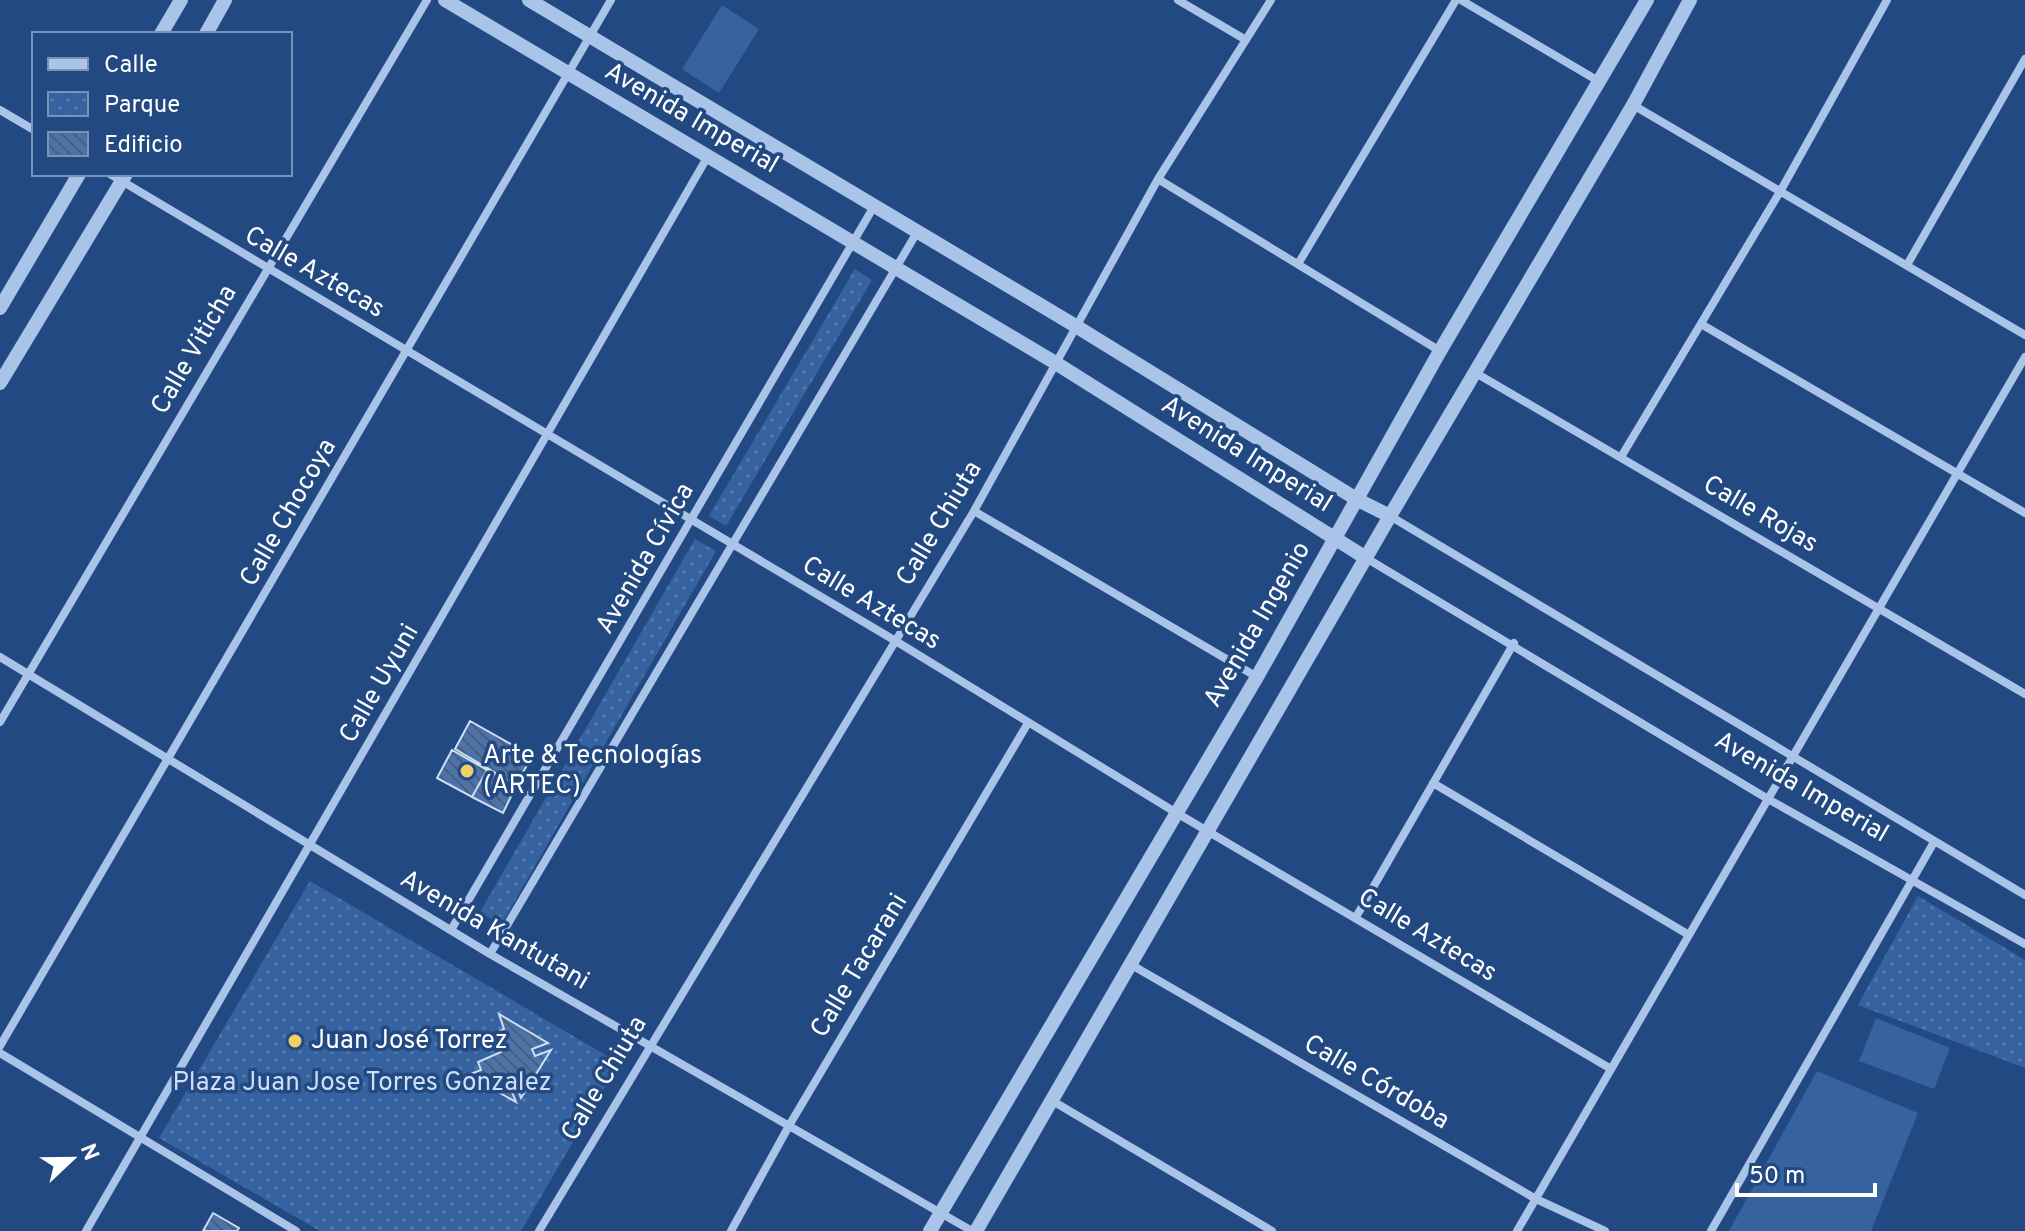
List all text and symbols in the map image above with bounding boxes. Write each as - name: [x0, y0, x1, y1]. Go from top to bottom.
- legend: [32, 32, 292, 176]
- text: Calle: [104, 51, 158, 81]
- street label: Avenida Imperial: [598, 56, 784, 182]
- text: Parque: [104, 91, 180, 121]
- text: Edificio: [104, 131, 183, 161]
- street label: Calle Aztecas: [238, 220, 390, 326]
- street label: Calle Viticha: [145, 279, 245, 421]
- street label: Avenida Imperial: [1154, 389, 1338, 521]
- street label: Calle Chocoya: [233, 433, 345, 593]
- street label: Calle Chiuta: [890, 455, 990, 593]
- street label: Calle Rojas: [1696, 469, 1824, 561]
- street label: Avenida Cívica: [589, 477, 703, 641]
- street label: Avenida Ingenio: [1197, 536, 1319, 714]
- street label: Calle Aztecas: [795, 550, 947, 658]
- street label: Calle Uyuni: [333, 619, 427, 749]
- street label: Avenida Imperial: [1708, 725, 1894, 851]
- place label: Arte & Tecnologías (ARTEC): [483, 740, 702, 803]
- marker: Arte & Tecnologías (ARTEC): [458, 762, 476, 780]
- street label: Avenida Kantutani: [393, 863, 595, 999]
- street label: Calle Aztecas: [1351, 882, 1503, 990]
- street label: Calle Tacarani: [804, 888, 916, 1044]
- street label: Calle Chiuta: [555, 1010, 655, 1148]
- place label: Juan José Torrez: [311, 1025, 508, 1058]
- street label: Calle Córdoba: [1297, 1028, 1455, 1138]
- marker: Juan José Torrez: [286, 1032, 304, 1050]
- park label: Plaza Juan Jose Torres Gonzalez: [172, 1067, 552, 1100]
- north arrow: [32, 1119, 112, 1199]
- text: N: [73, 1140, 104, 1165]
- scale bar: [1737, 1147, 1875, 1197]
- text: 50 m: [1749, 1162, 1805, 1192]

